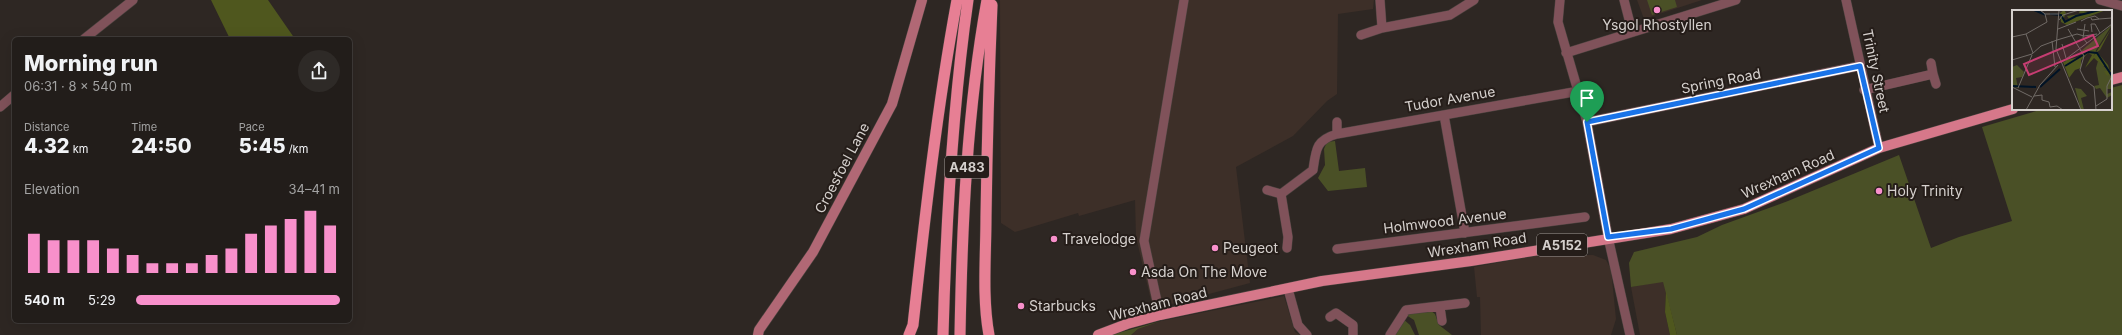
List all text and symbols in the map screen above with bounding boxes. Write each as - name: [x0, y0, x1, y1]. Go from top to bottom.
- marker: Ysgol Rhostyllen: [1652, 5, 1662, 15]
- inset map: [2012, 10, 2112, 110]
- place label: Ysgol Rhostyllen: [1602, 16, 1712, 33]
- street label: Trinity Street: [1859, 28, 1894, 115]
- text: Morning run: [24, 50, 158, 76]
- button: share: [298, 50, 340, 92]
- street label: Spring Road: [1680, 64, 1762, 97]
- text: 06:31 · 8 × 540 m: [24, 78, 132, 94]
- pin: [1570, 81, 1604, 122]
- street label: Tudor Avenue: [1403, 82, 1497, 115]
- icon: arrive: [1576, 87, 1598, 109]
- text: Distance: [24, 120, 69, 134]
- text: Time: [131, 120, 157, 134]
- text: Pace: [239, 120, 265, 134]
- street label: Croesfoel Lane: [811, 120, 873, 216]
- text: 4.32: [24, 134, 70, 158]
- text: 24:50: [131, 134, 191, 158]
- text: 5:45: [239, 134, 286, 158]
- text: km: [70, 142, 88, 156]
- text: /km: [286, 142, 308, 156]
- street label: Wrexham Road: [1739, 145, 1837, 202]
- road number: A483: [945, 156, 989, 178]
- text: Elevation: [24, 181, 80, 197]
- text: 34–41 m: [289, 181, 340, 197]
- place label: Holy Trinity: [1887, 182, 1963, 199]
- marker: Holy Trinity: [1874, 186, 1884, 196]
- street label: Holmwood Avenue: [1382, 205, 1508, 237]
- street label: Wrexham Road: [1426, 228, 1528, 261]
- place label: Travelodge: [1062, 230, 1136, 247]
- marker: Travelodge: [1049, 234, 1059, 244]
- road number: A5152: [1537, 234, 1587, 256]
- place label: Peugeot: [1223, 239, 1278, 256]
- marker: Peugeot: [1210, 243, 1220, 253]
- place label: Asda On The Move: [1141, 263, 1267, 280]
- marker: Asda On The Move: [1128, 267, 1138, 277]
- street label: Wrexham Road: [1107, 283, 1208, 324]
- text: 540 m: [24, 292, 65, 308]
- text: 5:29: [88, 292, 116, 308]
- place label: Starbucks: [1029, 297, 1096, 314]
- marker: Starbucks: [1016, 301, 1026, 311]

